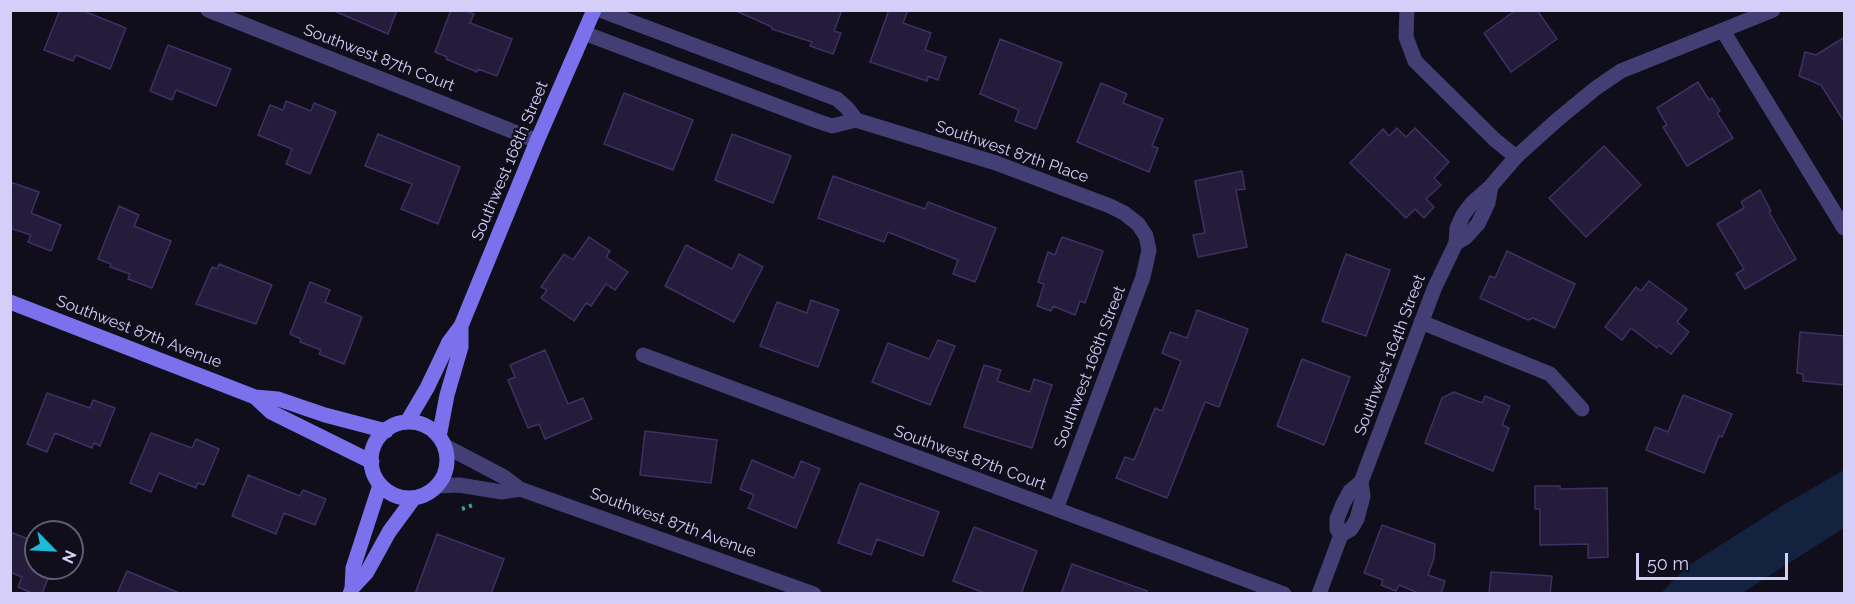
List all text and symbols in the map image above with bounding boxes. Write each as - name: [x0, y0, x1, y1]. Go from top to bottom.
- street label: Southwest 87th Court: [301, 20, 457, 96]
- street label: Southwest 168th Street: [468, 78, 552, 244]
- street label: Southwest 87th Place: [933, 117, 1091, 187]
- street label: Southwest 164th Street: [1350, 272, 1430, 438]
- street label: Southwest 166th Street: [1050, 283, 1130, 451]
- street label: Southwest 87th Avenue: [54, 292, 224, 372]
- street label: Southwest 87th Court: [891, 422, 1049, 494]
- street label: Southwest 87th Avenue: [587, 484, 759, 562]
- north arrow: [24, 520, 84, 580]
- scale bar: [1639, 541, 1790, 579]
- text: N: [58, 547, 80, 566]
- text: 50 m: [1647, 553, 1689, 574]

